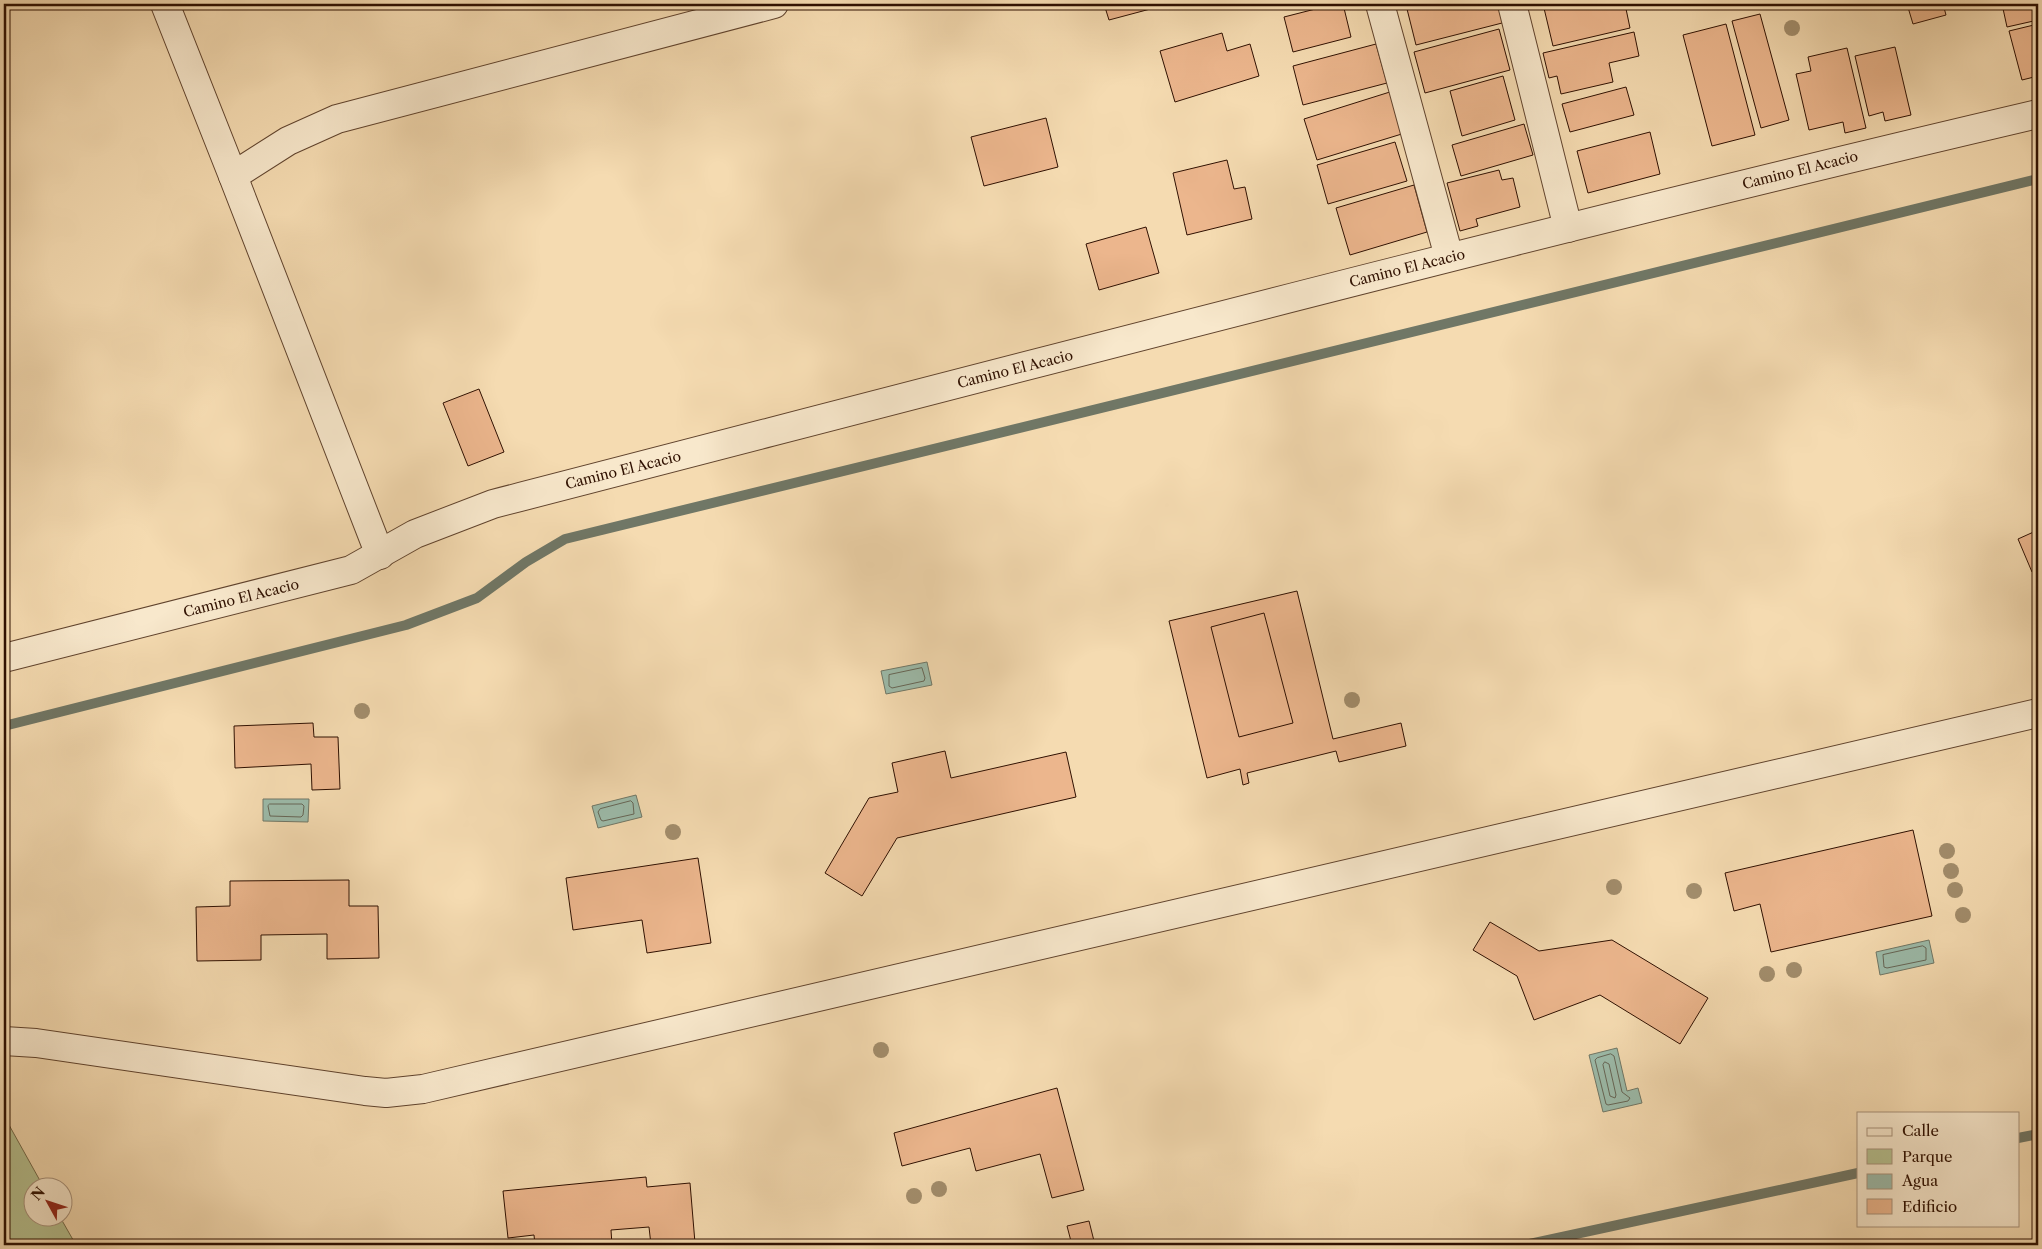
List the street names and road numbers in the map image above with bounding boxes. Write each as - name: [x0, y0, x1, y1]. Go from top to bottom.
- street label: Camino El Acacio: [1740, 147, 1860, 193]
- street label: Camino El Acacio: [1347, 245, 1467, 291]
- street label: Camino El Acacio: [955, 346, 1075, 392]
- street label: Camino El Acacio: [563, 447, 683, 493]
- street label: Camino El Acacio: [181, 575, 301, 621]

